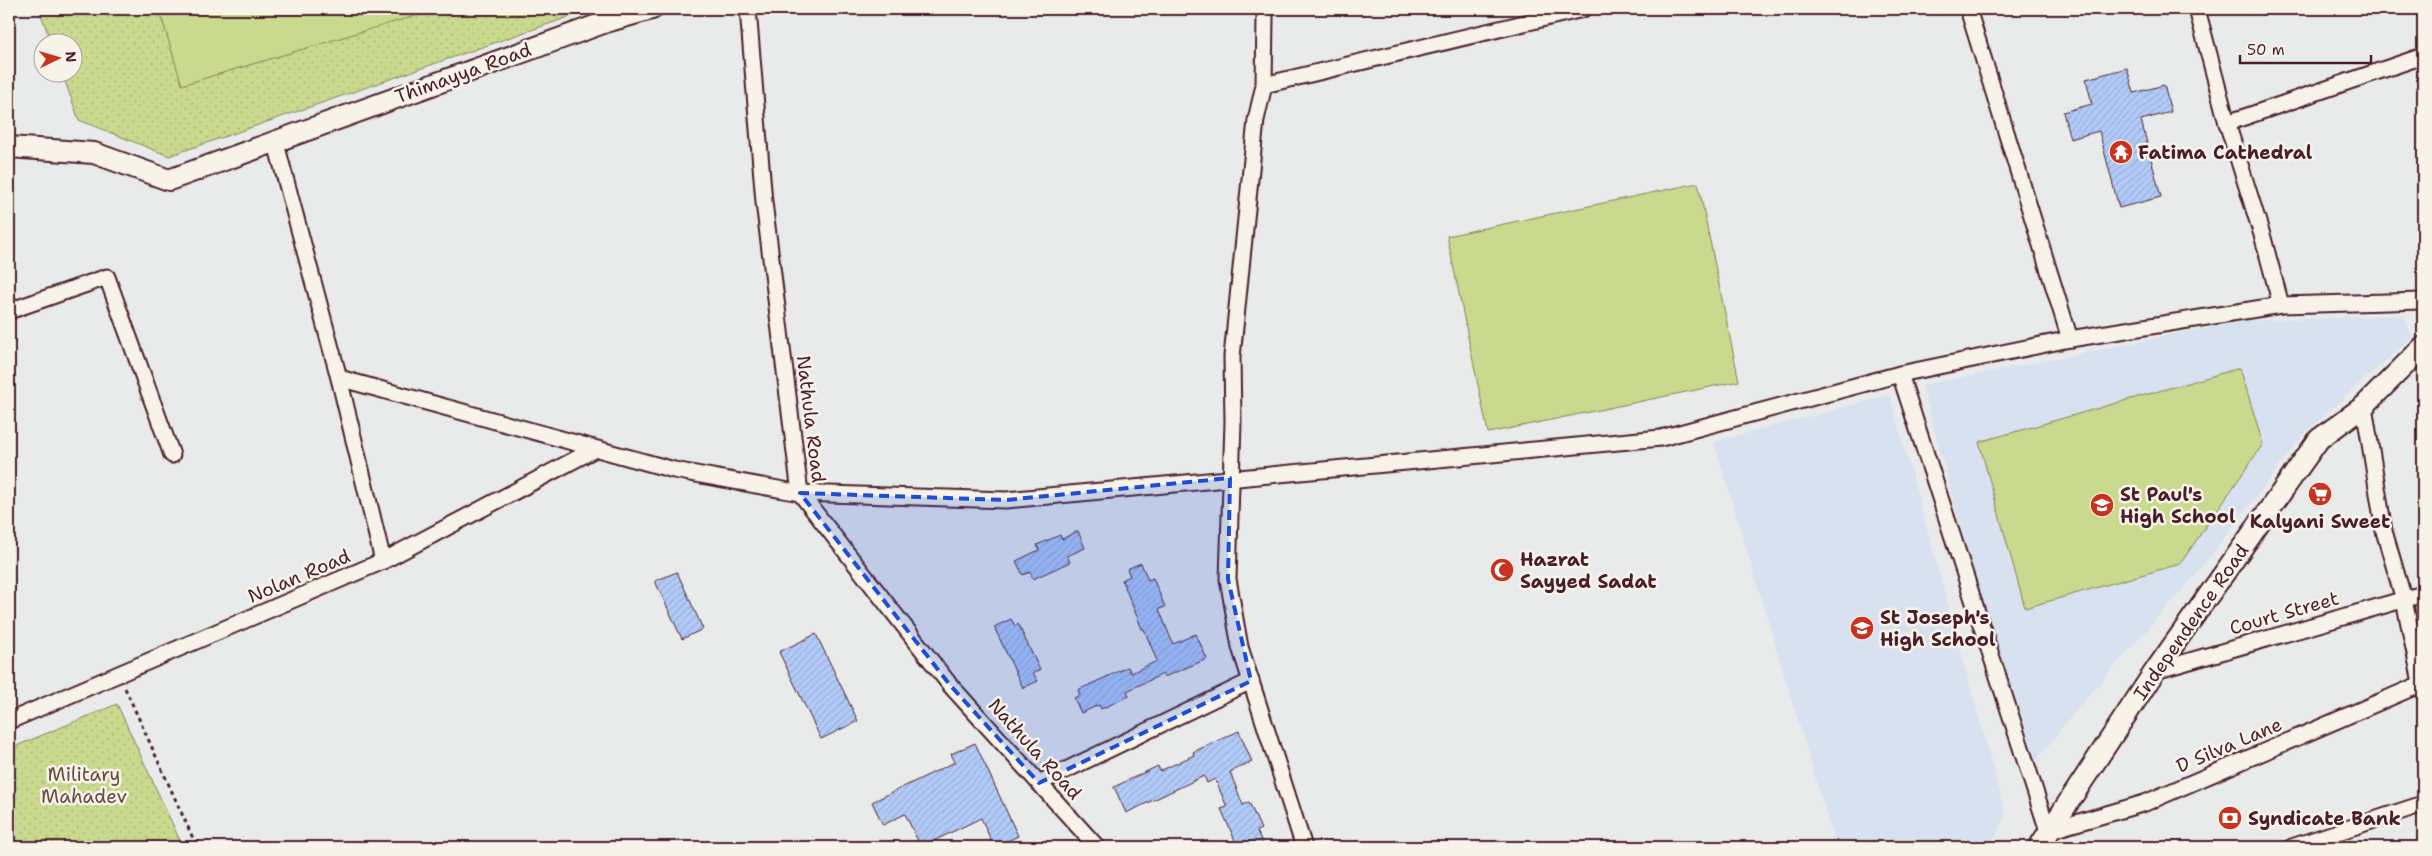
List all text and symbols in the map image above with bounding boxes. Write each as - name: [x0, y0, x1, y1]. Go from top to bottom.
- north arrow: [32, 32, 82, 82]
- scale bar: [2240, 32, 2371, 64]
- street label: Thimayya Road: [391, 37, 535, 109]
- text: 50 m: [2247, 40, 2285, 60]
- text: N: [62, 51, 80, 63]
- temple icon: Fatima Cathedral: [2108, 139, 2134, 165]
- place label: Fatima Cathedral: [2138, 140, 2313, 165]
- street label: Nathula Road: [791, 354, 831, 484]
- supermarket icon: Kalyani Sweet: [2307, 481, 2333, 507]
- place label: St Paul's High School: [2120, 482, 2236, 529]
- school or university icon: St Paul's High School: [2089, 492, 2115, 518]
- place label: Kalyani Sweet: [2250, 509, 2390, 534]
- street label: Independence Road: [2128, 539, 2254, 705]
- street label: Nolan Road: [244, 543, 354, 609]
- place label: Hazrat Sayyed Sadat: [1520, 547, 1656, 594]
- mosque icon: Hazrat Sayyed Sadat: [1489, 557, 1515, 583]
- street label: Court Street: [2226, 585, 2342, 641]
- place label: St Joseph's High School: [1880, 605, 1996, 652]
- school or university icon: St Joseph's High School: [1849, 615, 1875, 641]
- street label: Nathula Road: [983, 693, 1087, 805]
- street label: D Silva Lane: [2172, 711, 2286, 779]
- park label: Military Mahadev: [41, 762, 127, 809]
- bank icon: Syndicate Bank: [2217, 805, 2243, 831]
- place label: Syndicate Bank: [2248, 806, 2401, 831]

